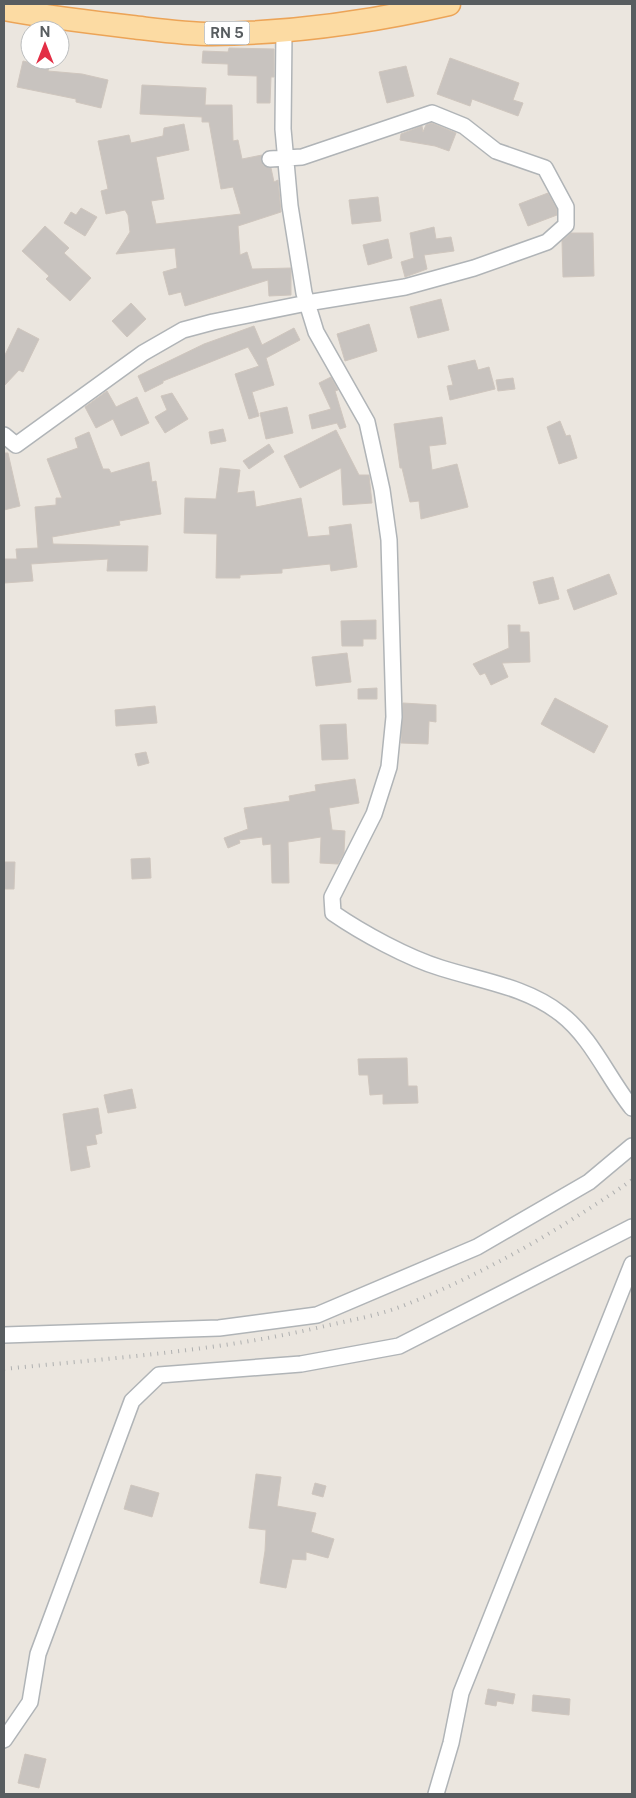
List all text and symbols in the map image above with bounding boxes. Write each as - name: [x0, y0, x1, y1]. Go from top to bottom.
- north arrow: [20, 20, 70, 70]
- road number: RN 5: [204, 22, 250, 44]
- text: N: [40, 24, 50, 40]

